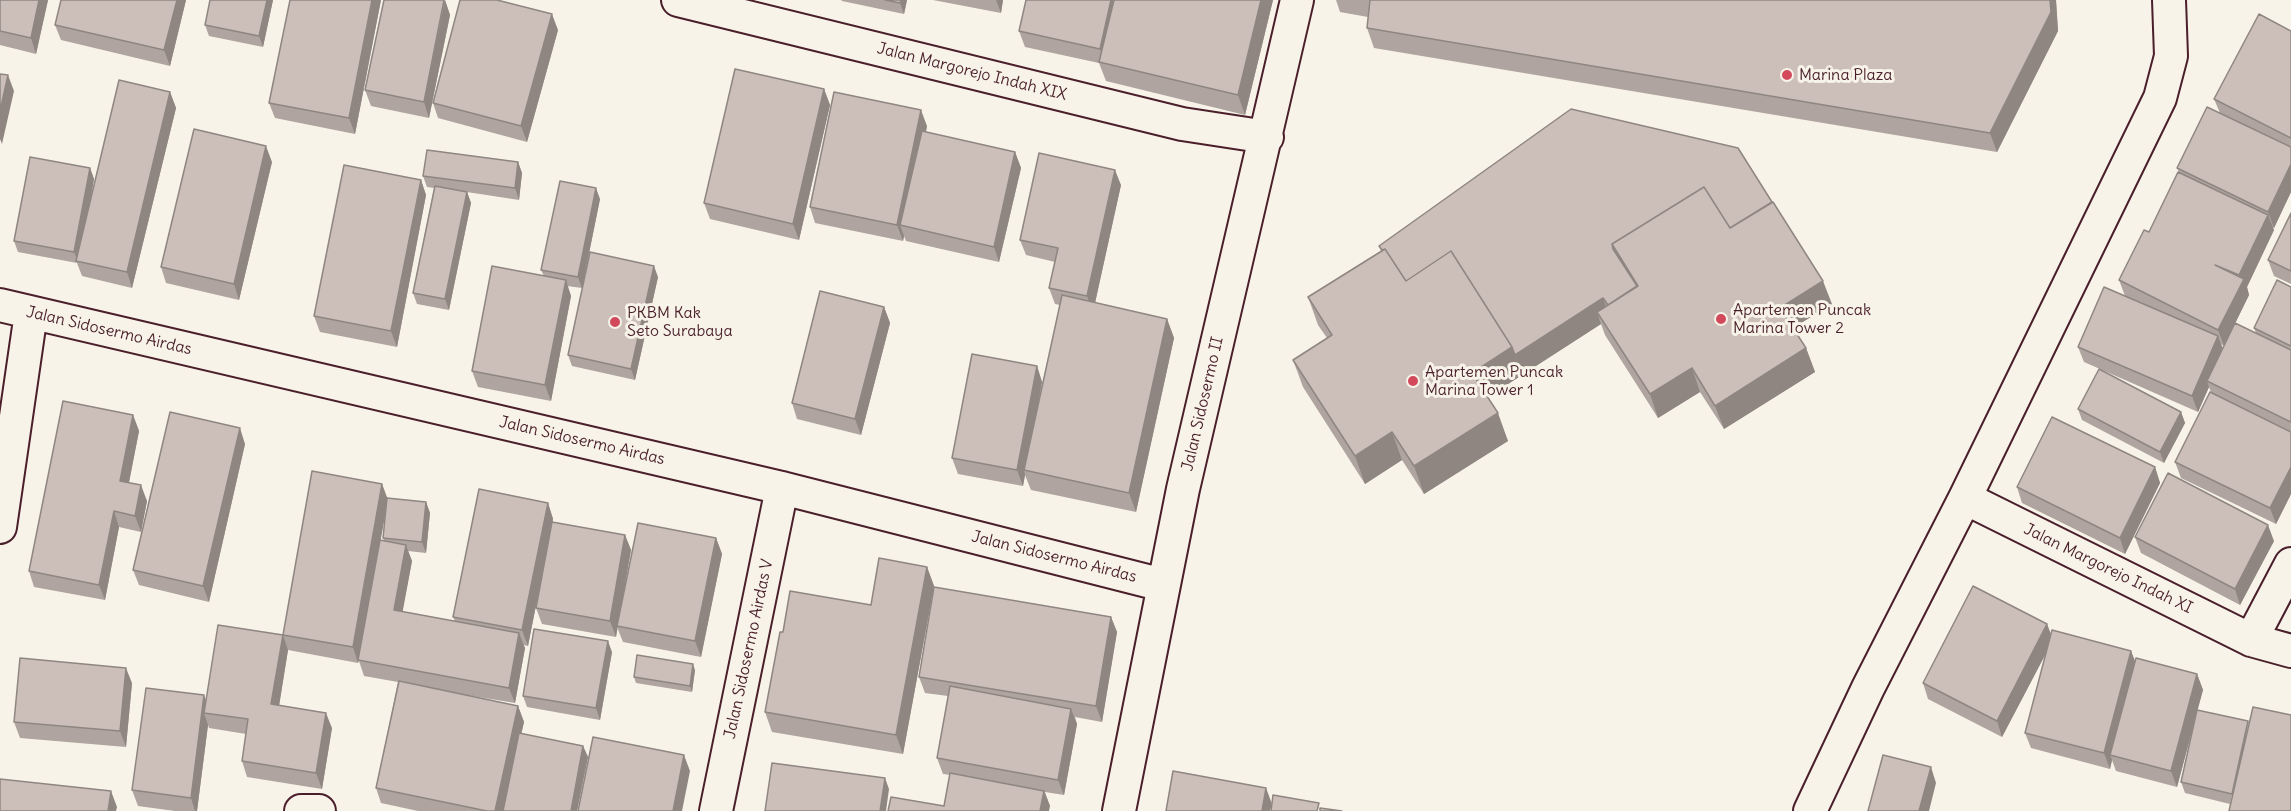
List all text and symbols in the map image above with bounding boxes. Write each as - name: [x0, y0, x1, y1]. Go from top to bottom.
- street label: Jalan Margorejo Indah XIX: [875, 39, 1069, 105]
- place label: Marina Plaza: [1799, 65, 1892, 85]
- marker: Marina Plaza: [1780, 68, 1794, 82]
- place label: Apartemen Puncak Marina Tower 2: [1733, 300, 1871, 338]
- street label: Jalan Sidosermo Airdas: [24, 303, 194, 359]
- place label: PKBM Kak Seto Surabaya: [627, 303, 733, 341]
- marker: Apartemen Puncak Marina Tower 2: [1714, 312, 1728, 326]
- marker: PKBM Kak Seto Surabaya: [608, 315, 622, 329]
- street label: Jalan Sidosermo II: [1178, 335, 1228, 473]
- place label: Apartemen Puncak Marina Tower 1: [1425, 362, 1563, 400]
- marker: Apartemen Puncak Marina Tower 1: [1406, 374, 1420, 388]
- street label: Jalan Sidosermo Airdas: [497, 413, 667, 469]
- street label: Jalan Margorejo Indah XI: [2021, 520, 2195, 618]
- street label: Jalan Sidosermo Airdas: [970, 527, 1138, 587]
- street label: Jalan Sidosermo Airdas V: [721, 557, 777, 741]

